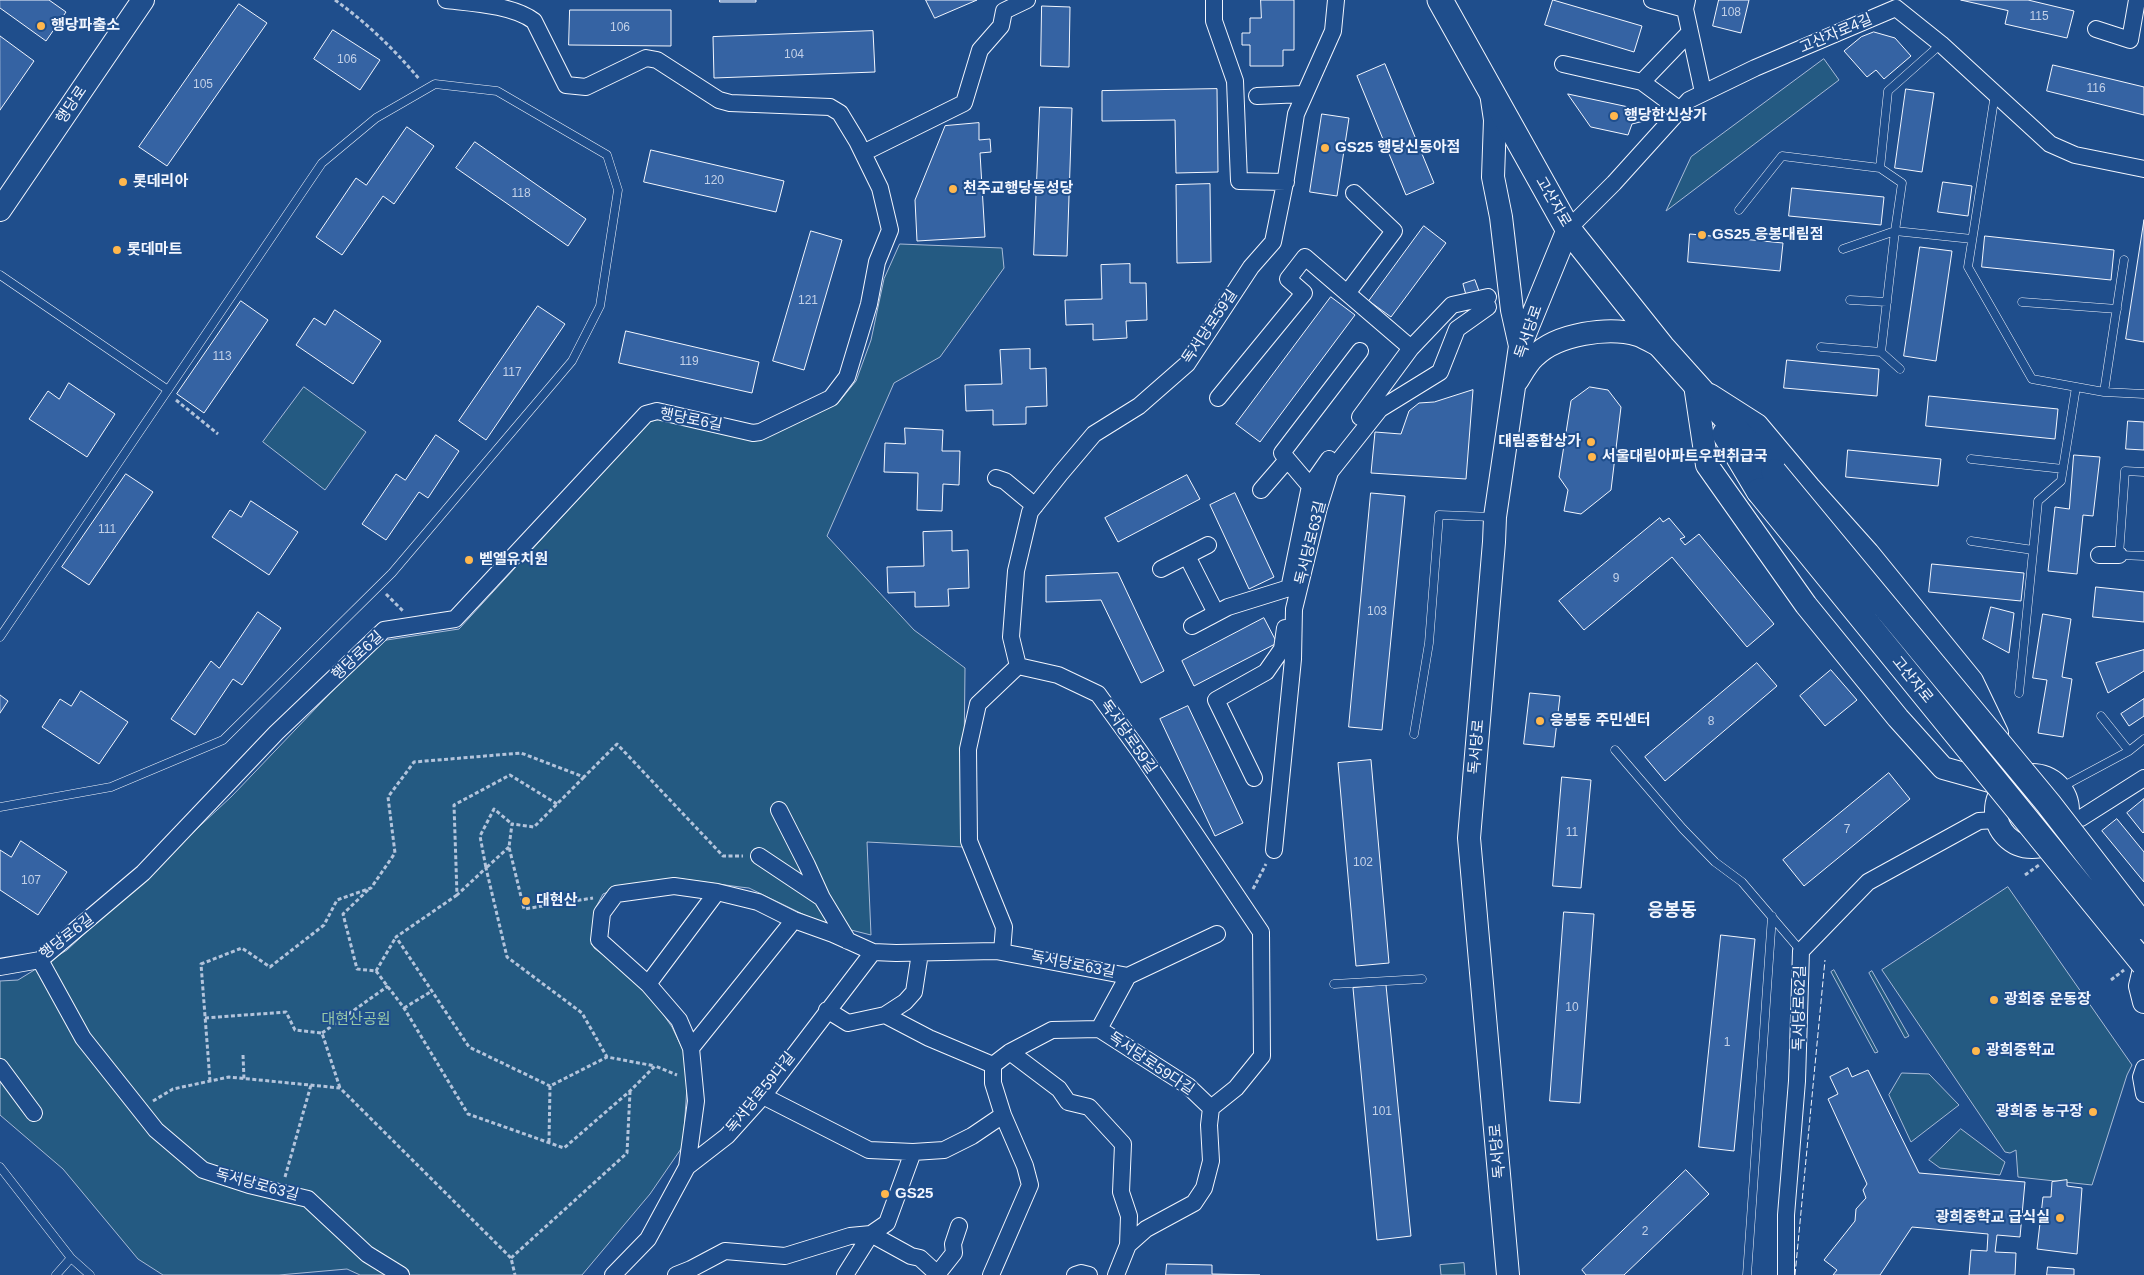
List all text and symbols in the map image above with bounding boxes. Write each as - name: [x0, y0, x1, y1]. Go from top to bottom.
- house number: 108: [1721, 6, 1741, 20]
- house number: 115: [2029, 10, 2049, 24]
- street label: 고산자로4길: [1797, 11, 1875, 57]
- place label: 행당파출소: [51, 17, 120, 35]
- marker: 행당파출소: [35, 20, 47, 32]
- house number: 106: [610, 21, 630, 35]
- house number: 104: [784, 48, 804, 62]
- house number: 106: [337, 53, 357, 67]
- house number: 105: [193, 78, 213, 92]
- house number: 116: [2086, 82, 2106, 96]
- street label: 행당로: [53, 83, 91, 127]
- place label: 행당한신상가: [1624, 107, 1707, 125]
- marker: 행당한신상가: [1608, 110, 1620, 122]
- place label: GS25 행당신동아점: [1335, 139, 1460, 157]
- marker: GS25 행당신동아점: [1319, 142, 1331, 154]
- place label: 롯데리아: [133, 173, 188, 191]
- house number: 120: [704, 174, 724, 188]
- street label: 고산자로: [1531, 174, 1575, 230]
- marker: 롯데리아: [117, 176, 129, 188]
- place label: 천주교행당동성당: [963, 180, 1073, 198]
- marker: 천주교행당동성당: [947, 183, 959, 195]
- house number: 118: [511, 187, 531, 201]
- place label: GS25 응봉대림점: [1712, 226, 1824, 244]
- marker: GS25 응봉대림점: [1696, 229, 1708, 241]
- place label: 롯데마트: [127, 241, 182, 259]
- marker: 롯데마트: [111, 244, 123, 256]
- street label: 독서당로59길: [1179, 286, 1241, 368]
- house number: 121: [798, 294, 818, 308]
- street label: 독서당로: [1512, 303, 1546, 361]
- house number: 113: [212, 350, 232, 364]
- house number: 119: [679, 355, 699, 369]
- house number: 117: [502, 366, 522, 380]
- street label: 행당로6길: [658, 405, 724, 435]
- place label: 대림종합상가: [1498, 433, 1581, 451]
- marker: 대림종합상가: [1585, 436, 1597, 448]
- place label: 서울대림아파트우편취급국: [1602, 448, 1768, 466]
- marker: 서울대림아파트우편취급국: [1586, 451, 1598, 463]
- street label: 독서당로63길: [1292, 499, 1330, 587]
- house number: 111: [98, 523, 116, 537]
- place label: 벧엘유치원: [479, 551, 548, 569]
- marker: 벧엘유치원: [463, 554, 475, 566]
- house number: 9: [1613, 572, 1619, 586]
- house number: 103: [1367, 605, 1387, 619]
- street label: 행당로6길: [329, 628, 387, 684]
- street label: 고산자로: [1888, 653, 1936, 707]
- street label: 독서당로59길: [1096, 697, 1160, 777]
- place label: 응봉동 주민센터: [1550, 712, 1651, 730]
- marker: 응봉동 주민센터: [1534, 715, 1546, 727]
- house number: 8: [1708, 715, 1714, 729]
- street label: 독서당로: [1466, 719, 1488, 775]
- house number: 7: [1844, 823, 1850, 837]
- house number: 11: [1566, 826, 1578, 840]
- house number: 102: [1353, 856, 1373, 870]
- house number: 107: [21, 874, 41, 888]
- place label: 대현산: [536, 892, 577, 910]
- marker: 대현산: [520, 895, 532, 907]
- district label: 응봉동: [1647, 900, 1697, 922]
- street label: 행당로6길: [36, 910, 98, 964]
- street label: 독서당로63길: [1029, 948, 1117, 982]
- street label: 독서당로62길: [1790, 965, 1810, 1051]
- place label: 광희중 운동장: [2004, 991, 2091, 1009]
- marker: 광희중 운동장: [1988, 994, 2000, 1006]
- house number: 10: [1565, 1001, 1579, 1015]
- park label: 대현산공원: [322, 1011, 390, 1029]
- street label: 독서당로59다길: [1105, 1029, 1197, 1099]
- house number: 1: [1724, 1036, 1730, 1050]
- place label: 광희중학교: [1986, 1042, 2055, 1060]
- marker: 광희중학교: [1970, 1045, 1982, 1057]
- street label: 독서당로59나길: [723, 1049, 799, 1137]
- place label: 광희중 농구장: [1996, 1103, 2083, 1121]
- house number: 101: [1372, 1105, 1392, 1119]
- marker: 광희중 농구장: [2087, 1106, 2099, 1118]
- street label: 독서당로: [1487, 1123, 1509, 1179]
- street label: 독서당로63길: [213, 1165, 301, 1205]
- place label: GS25: [895, 1185, 933, 1203]
- marker: GS25: [879, 1188, 891, 1200]
- place label: 광희중학교 급식실: [1935, 1209, 2050, 1227]
- marker: 광희중학교 급식실: [2054, 1212, 2066, 1224]
- house number: 2: [1642, 1225, 1648, 1239]

